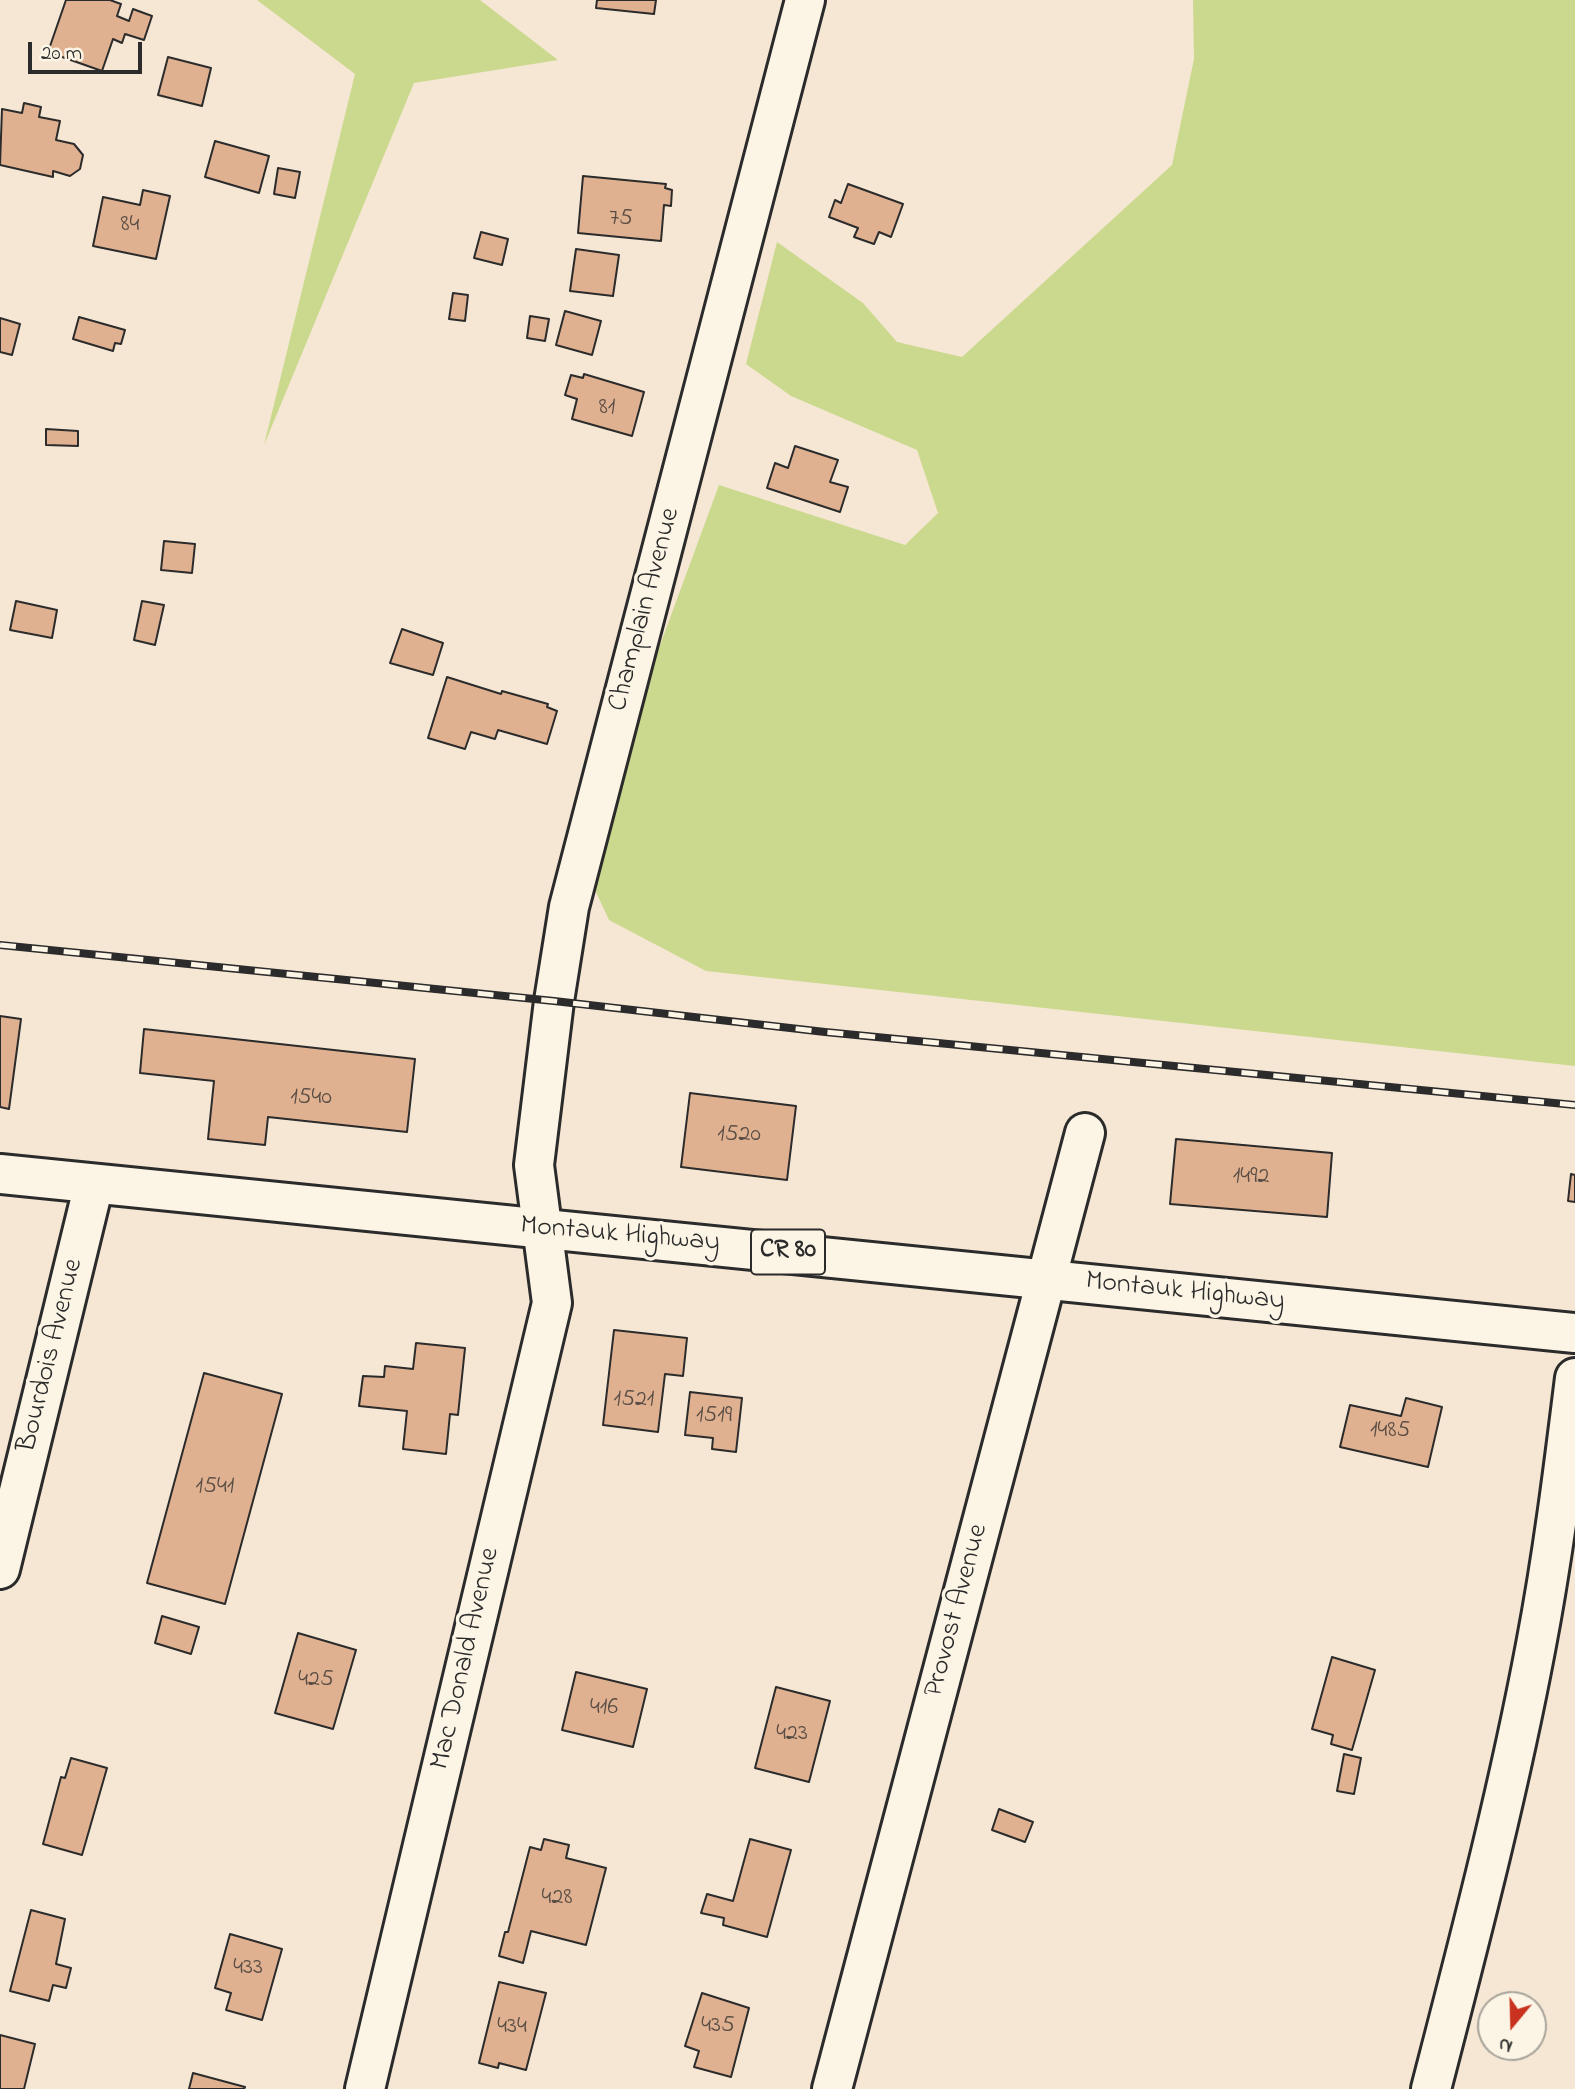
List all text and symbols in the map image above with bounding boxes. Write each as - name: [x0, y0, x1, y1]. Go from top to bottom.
- scale bar: [32, 28, 145, 72]
- text: 20 m: [41, 39, 82, 69]
- house number: 75: [609, 206, 633, 234]
- house number: 84: [121, 212, 139, 240]
- house number: 81: [599, 395, 615, 423]
- street label: Champlain Avenue: [603, 505, 689, 715]
- house number: 1540: [290, 1085, 332, 1113]
- house number: 1520: [717, 1122, 761, 1150]
- house number: 1492: [1233, 1164, 1269, 1192]
- street label: Montauk Highway: [519, 1211, 721, 1261]
- road number: CR 80: [751, 1230, 825, 1274]
- street label: Bourdois Avenue: [12, 1256, 92, 1456]
- street label: Montauk Highway: [1084, 1266, 1286, 1320]
- house number: 1521: [614, 1387, 654, 1415]
- house number: 1519: [696, 1403, 732, 1431]
- house number: 1485: [1370, 1418, 1410, 1446]
- house number: 1541: [196, 1474, 234, 1502]
- street label: Provost Avenue: [919, 1521, 997, 1701]
- street label: Mac Donald Avenue: [425, 1545, 509, 1773]
- house number: 425: [298, 1667, 334, 1695]
- house number: 416: [590, 1695, 618, 1723]
- house number: 423: [776, 1721, 808, 1749]
- house number: 428: [542, 1885, 572, 1913]
- house number: 433: [233, 1955, 263, 1983]
- north arrow: [1477, 1991, 1547, 2061]
- house number: 435: [701, 2013, 735, 2041]
- house number: 434: [497, 2014, 527, 2042]
- text: N: [1495, 2030, 1516, 2059]

